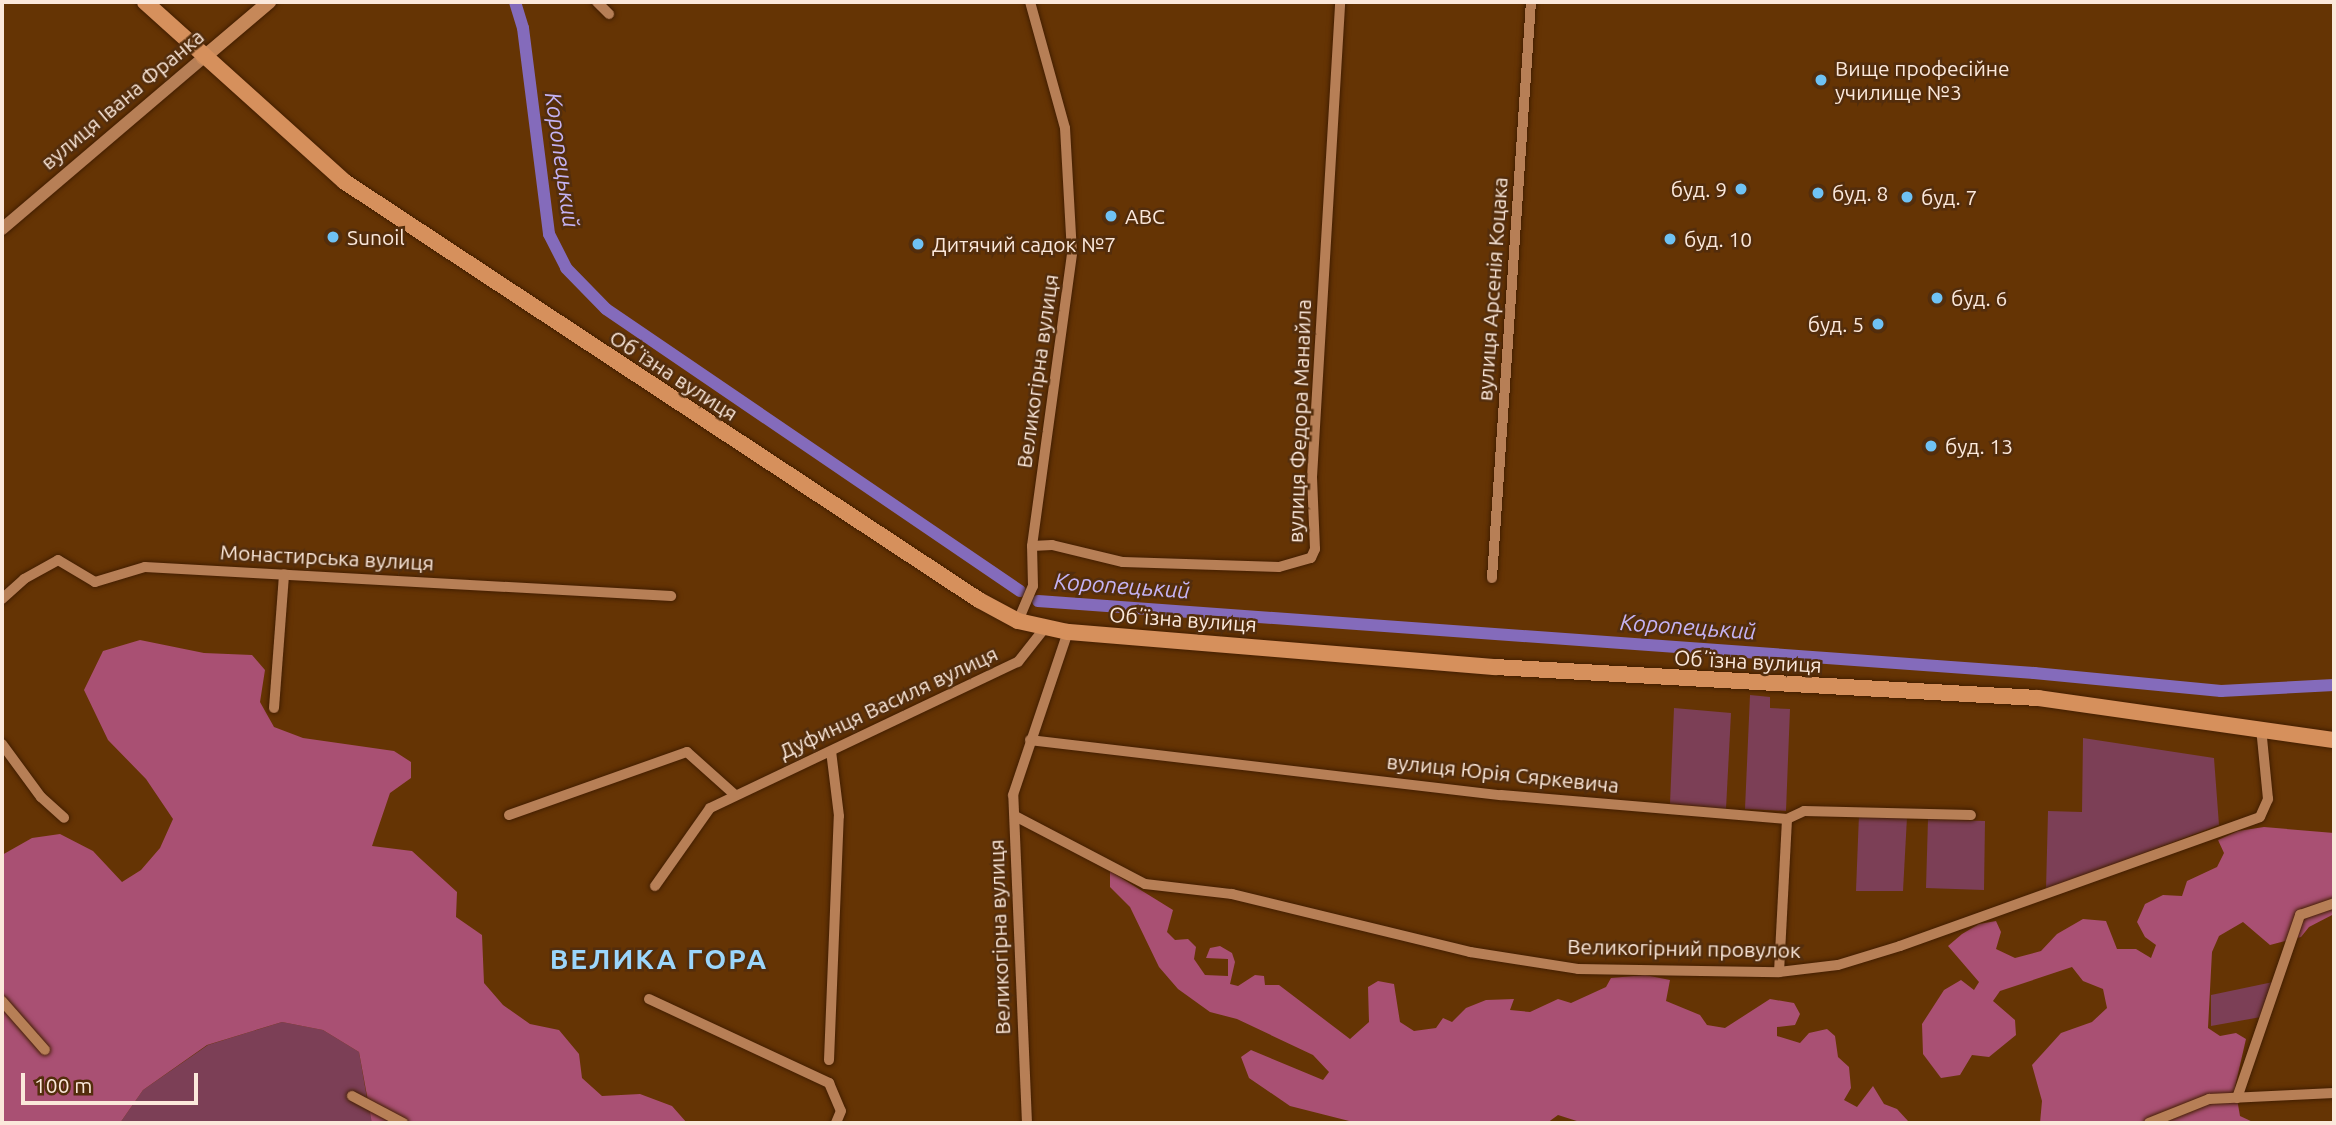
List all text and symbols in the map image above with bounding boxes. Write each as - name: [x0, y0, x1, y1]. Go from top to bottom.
- street label: вулиця Івана Франка: [35, 23, 209, 175]
- place label: Вище професійне училище №3: [1835, 55, 2010, 105]
- marker: Вище професійне училище №3: [1813, 72, 1829, 88]
- water label: Коропецький: [539, 91, 585, 229]
- street label: вулиця Арсенія Коцака: [1472, 176, 1512, 402]
- place label: буд. 9: [1671, 176, 1727, 202]
- place label: буд. 8: [1832, 180, 1888, 206]
- marker: буд. 9: [1733, 181, 1749, 197]
- place label: буд. 7: [1921, 184, 1977, 210]
- marker: буд. 8: [1810, 185, 1826, 201]
- marker: буд. 7: [1899, 189, 1915, 205]
- place label: АВС: [1125, 203, 1165, 229]
- marker: АВС: [1103, 208, 1119, 224]
- place label: Sunoil: [347, 224, 405, 250]
- place label: буд. 10: [1684, 226, 1752, 252]
- marker: Sunoil: [325, 229, 341, 245]
- place label: Дитячий садок №7: [932, 231, 1116, 257]
- marker: буд. 10: [1662, 231, 1678, 247]
- marker: Дитячий садок №7: [910, 236, 926, 252]
- street label: Великогірна вулиця: [1011, 272, 1063, 470]
- place label: буд. 6: [1951, 285, 2007, 311]
- marker: буд. 6: [1929, 290, 1945, 306]
- street label: вулиця Федора Манайла: [1282, 299, 1316, 543]
- place label: буд. 5: [1808, 311, 1864, 337]
- marker: буд. 5: [1870, 316, 1886, 332]
- street label: Обʼїзна вулиця: [605, 324, 743, 426]
- place label: буд. 13: [1945, 433, 2013, 459]
- marker: буд. 13: [1923, 438, 1939, 454]
- street label: Монастирська вулиця: [219, 539, 435, 575]
- water label: Коропецький: [1053, 567, 1191, 605]
- street label: Обʼїзна вулиця: [1108, 601, 1258, 637]
- water label: Коропецький: [1619, 608, 1757, 646]
- street label: Дуфинця Василя вулиця: [775, 640, 1001, 764]
- street label: Обʼїзна вулиця: [1674, 645, 1822, 677]
- street label: вулиця Юрія Сяркевича: [1385, 748, 1621, 798]
- street label: Великогірна вулиця: [983, 839, 1015, 1035]
- street label: Великогірний провулок: [1567, 933, 1801, 963]
- district label: ВЕЛИКА ГОРА: [551, 942, 767, 976]
- scale bar: [24, 1058, 201, 1102]
- text: 100 m: [34, 1073, 92, 1097]

